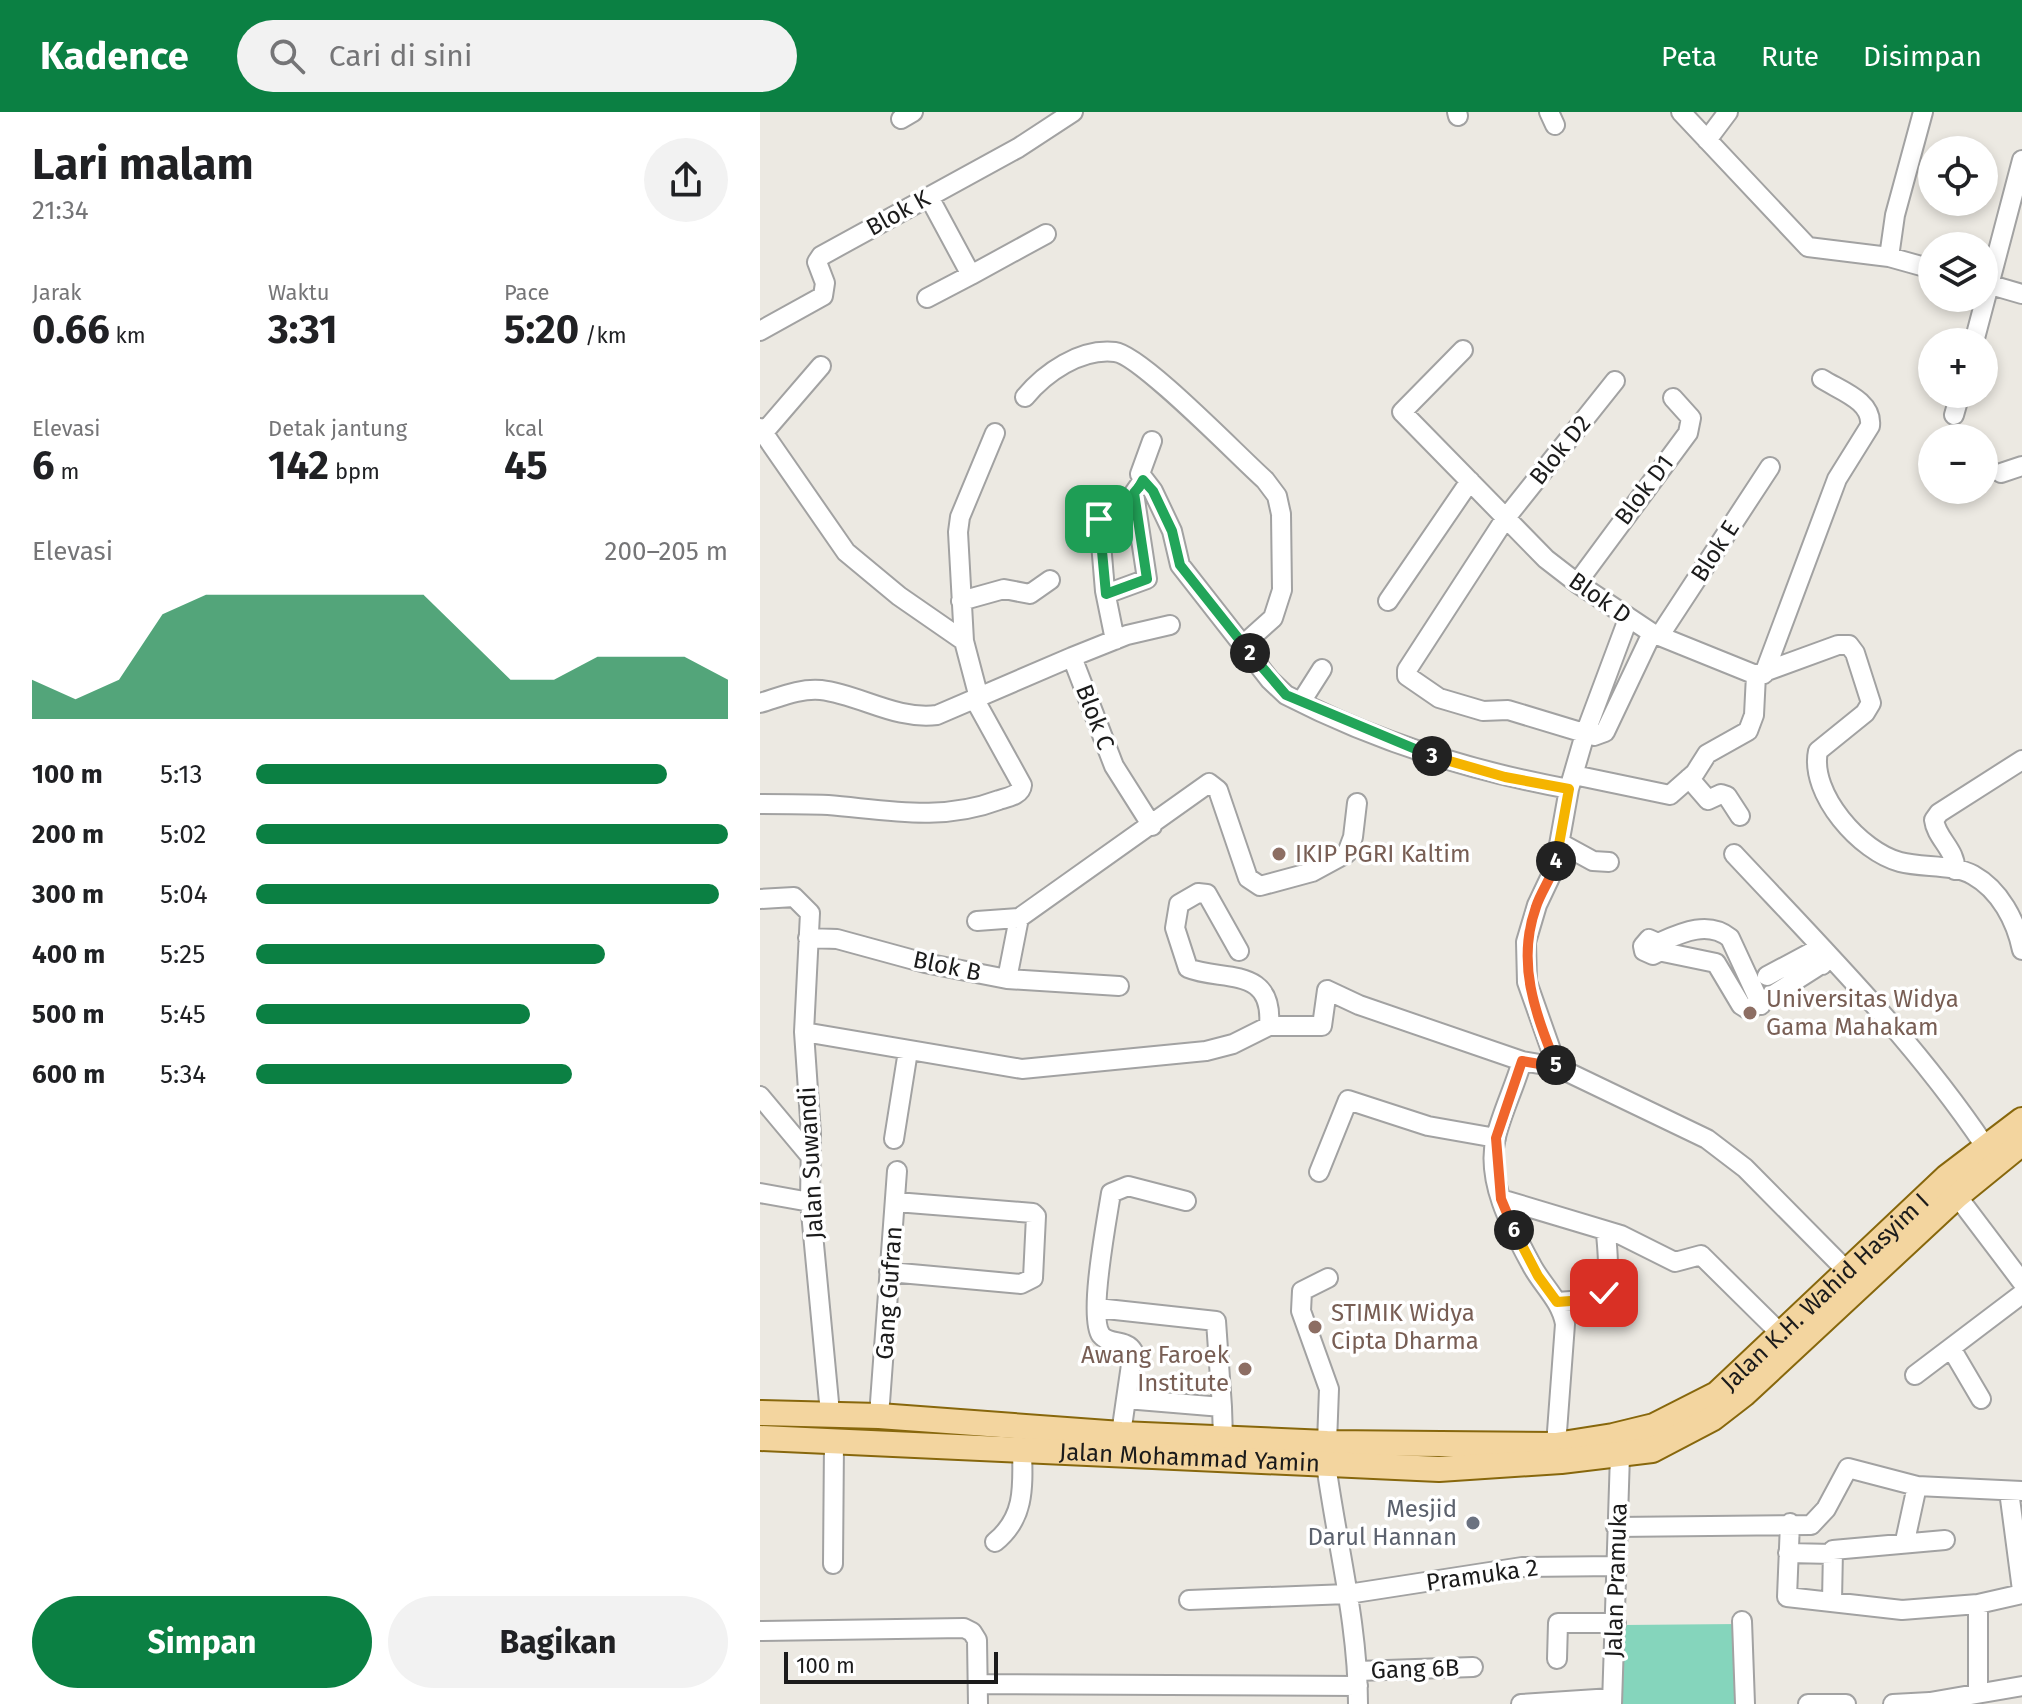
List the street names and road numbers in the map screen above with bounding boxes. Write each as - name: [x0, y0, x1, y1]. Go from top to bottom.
- street label: Blok K: [861, 184, 935, 242]
- street label: Blok D2: [1524, 410, 1596, 490]
- street label: Blok D1: [1609, 450, 1679, 530]
- street label: Blok E: [1685, 515, 1745, 587]
- street label: Blok D: [1563, 567, 1637, 629]
- street label: Blok C: [1070, 680, 1120, 754]
- street label: Blok B: [910, 945, 984, 987]
- street label: Jalan Suwandi: [793, 1086, 829, 1240]
- street label: Jalan K.H. Wahid Hasyim I: [1715, 1187, 1935, 1397]
- street label: Gang Gufran: [870, 1225, 908, 1361]
- street label: Jalan Mohammad Yamin: [1058, 1438, 1321, 1478]
- street label: Jalan Pramuka: [1599, 1502, 1633, 1658]
- street label: Pramuka 2: [1424, 1553, 1540, 1597]
- street label: Gang 6B: [1370, 1653, 1460, 1685]

